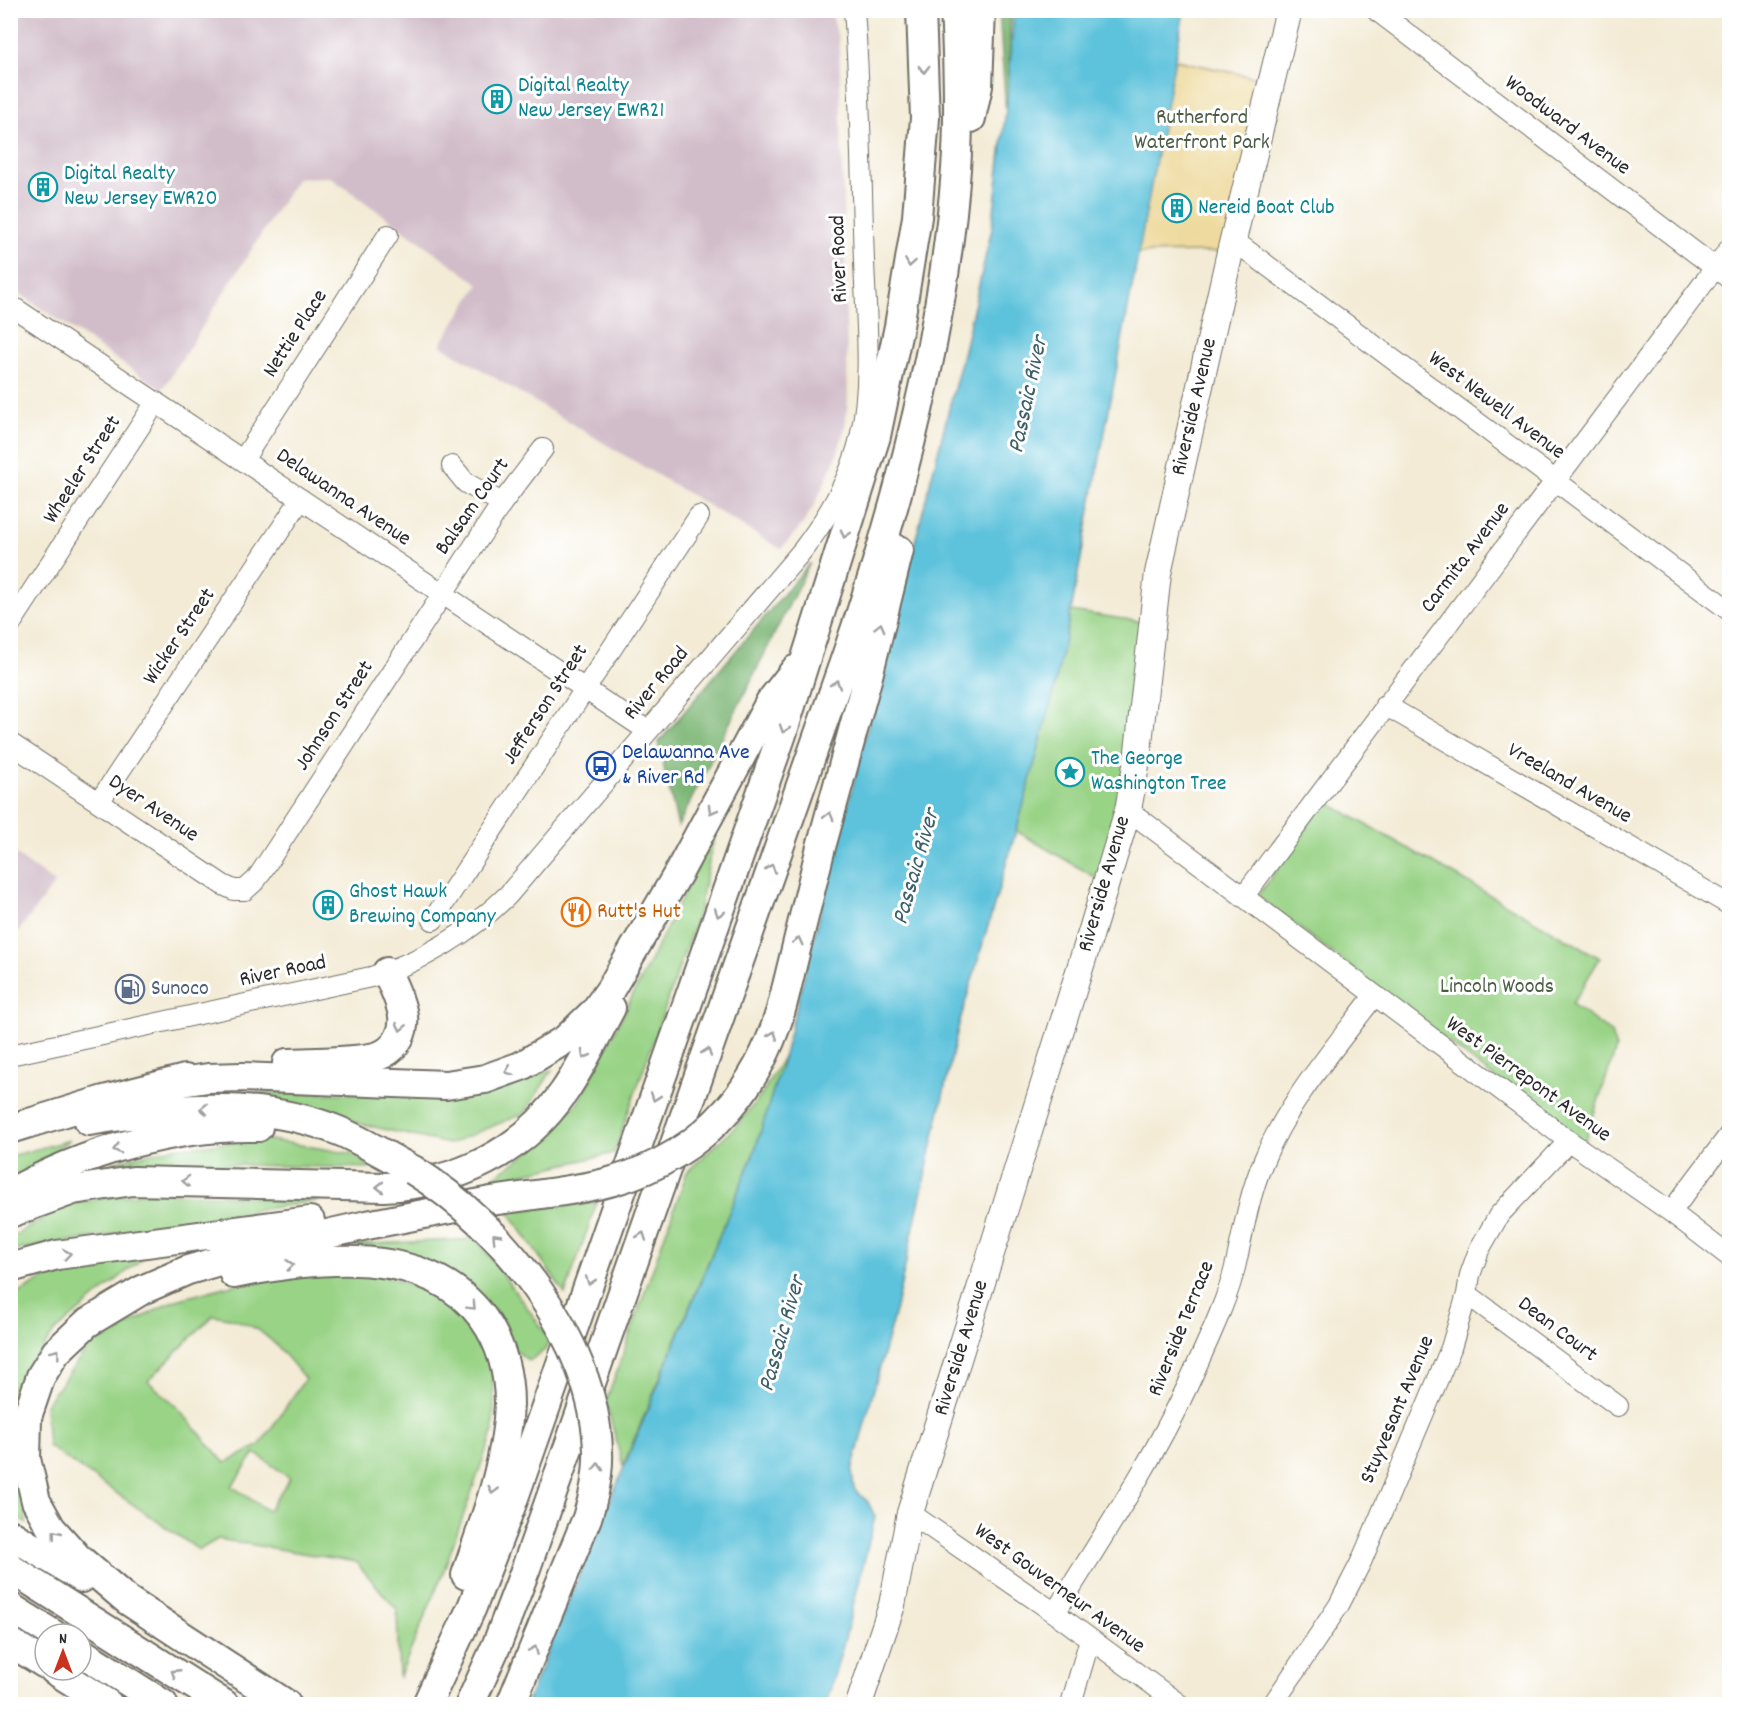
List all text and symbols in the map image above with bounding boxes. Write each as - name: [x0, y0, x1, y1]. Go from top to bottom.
- one-way arrow: [918, 64, 930, 73]
- street label: Woodward Avenue: [1497, 68, 1637, 184]
- place label: Digital Realty New Jersey EWR21: [518, 71, 664, 127]
- building icon: Digital Realty New Jersey EWR21: [481, 83, 513, 115]
- park label: Rutherford Waterfront Park: [1134, 103, 1270, 159]
- place label: Digital Realty New Jersey EWR20: [64, 159, 217, 215]
- building icon: Digital Realty New Jersey EWR20: [27, 171, 59, 203]
- building icon: Nereid Boat Club: [1161, 192, 1193, 224]
- place label: Nereid Boat Club: [1198, 193, 1335, 224]
- street label: River Road: [823, 215, 857, 303]
- one-way arrow: [904, 258, 917, 268]
- street label: Nettie Place: [256, 284, 336, 384]
- water label: Passaic River: [1000, 330, 1059, 457]
- street label: Riverside Avenue: [1164, 335, 1226, 479]
- street label: West Newell Avenue: [1421, 344, 1571, 468]
- street label: Wheeler Street: [36, 410, 130, 530]
- street label: Delawanna Avenue: [269, 441, 417, 555]
- street label: Balsam Court: [428, 452, 518, 562]
- street label: Carmita Avenue: [1414, 496, 1518, 620]
- one-way arrow: [840, 528, 852, 539]
- street label: Wicker Street: [136, 582, 224, 692]
- one-way arrow: [872, 622, 885, 632]
- street label: Jefferson Street: [495, 639, 597, 771]
- street label: River Road: [617, 640, 697, 728]
- street label: Johnson Street: [288, 655, 382, 777]
- one-way arrow: [829, 679, 842, 690]
- one-way arrow: [778, 723, 791, 734]
- street label: Vreeland Avenue: [1501, 736, 1637, 832]
- place label: Delawanna Ave & River Rd: [622, 738, 750, 794]
- place label: The George Washington Tree: [1091, 744, 1227, 800]
- bus stop icon: Delawanna Ave & River Rd: [585, 750, 617, 782]
- place icon: The George Washington Tree: [1054, 756, 1086, 788]
- street label: Dyer Avenue: [101, 767, 205, 851]
- water label: Passaic River: [884, 802, 951, 929]
- one-way arrow: [708, 804, 719, 815]
- one-way arrow: [822, 811, 835, 821]
- street label: Riverside Avenue: [1071, 812, 1139, 956]
- one-way arrow: [764, 863, 777, 874]
- place label: Ghost Hawk Brewing Company: [349, 877, 497, 933]
- building icon: Ghost Hawk Brewing Company: [312, 889, 344, 921]
- restaurant icon: Rutt's Hut: [560, 896, 592, 928]
- place label: Rutt's Hut: [597, 897, 681, 928]
- one-way arrow: [714, 907, 727, 918]
- one-way arrow: [791, 936, 804, 946]
- street label: River Road: [237, 948, 329, 996]
- park label: Lincoln Woods: [1440, 972, 1554, 1003]
- fuel station icon: Sunoco: [114, 973, 146, 1005]
- place label: Sunoco: [151, 974, 209, 1005]
- street label: West Pierrepont Avenue: [1439, 1009, 1617, 1151]
- one-way arrow: [396, 1022, 409, 1032]
- one-way arrow: [766, 1031, 778, 1042]
- one-way arrow: [699, 1047, 712, 1058]
- one-way arrow: [581, 1049, 593, 1059]
- one-way arrow: [504, 1064, 515, 1076]
- one-way arrow: [649, 1091, 662, 1102]
- one-way arrow: [199, 1103, 208, 1115]
- one-way arrow: [112, 1141, 122, 1154]
- one-way arrow: [181, 1175, 190, 1187]
- one-way arrow: [376, 1181, 385, 1193]
- one-way arrow: [635, 1231, 648, 1242]
- one-way arrow: [492, 1234, 503, 1244]
- one-way arrow: [63, 1248, 72, 1260]
- street label: Riverside Terrace: [1141, 1257, 1223, 1401]
- one-way arrow: [285, 1260, 294, 1272]
- water label: Passaic River: [750, 1269, 817, 1396]
- one-way arrow: [585, 1275, 598, 1286]
- street label: Riverside Avenue: [927, 1276, 997, 1420]
- street label: Dean Court: [1511, 1290, 1603, 1370]
- one-way arrow: [465, 1299, 476, 1310]
- street label: Stuyvesant Avenue: [1353, 1331, 1443, 1489]
- one-way arrow: [49, 1349, 60, 1360]
- one-way arrow: [591, 1463, 604, 1472]
- one-way arrow: [488, 1484, 500, 1495]
- street label: West Gouverneur Avenue: [967, 1516, 1151, 1662]
- one-way arrow: [53, 1530, 64, 1541]
- north arrow: [33, 1622, 93, 1682]
- text: N: [59, 1628, 67, 1651]
- one-way arrow: [527, 1646, 539, 1657]
- one-way arrow: [171, 1668, 181, 1680]

